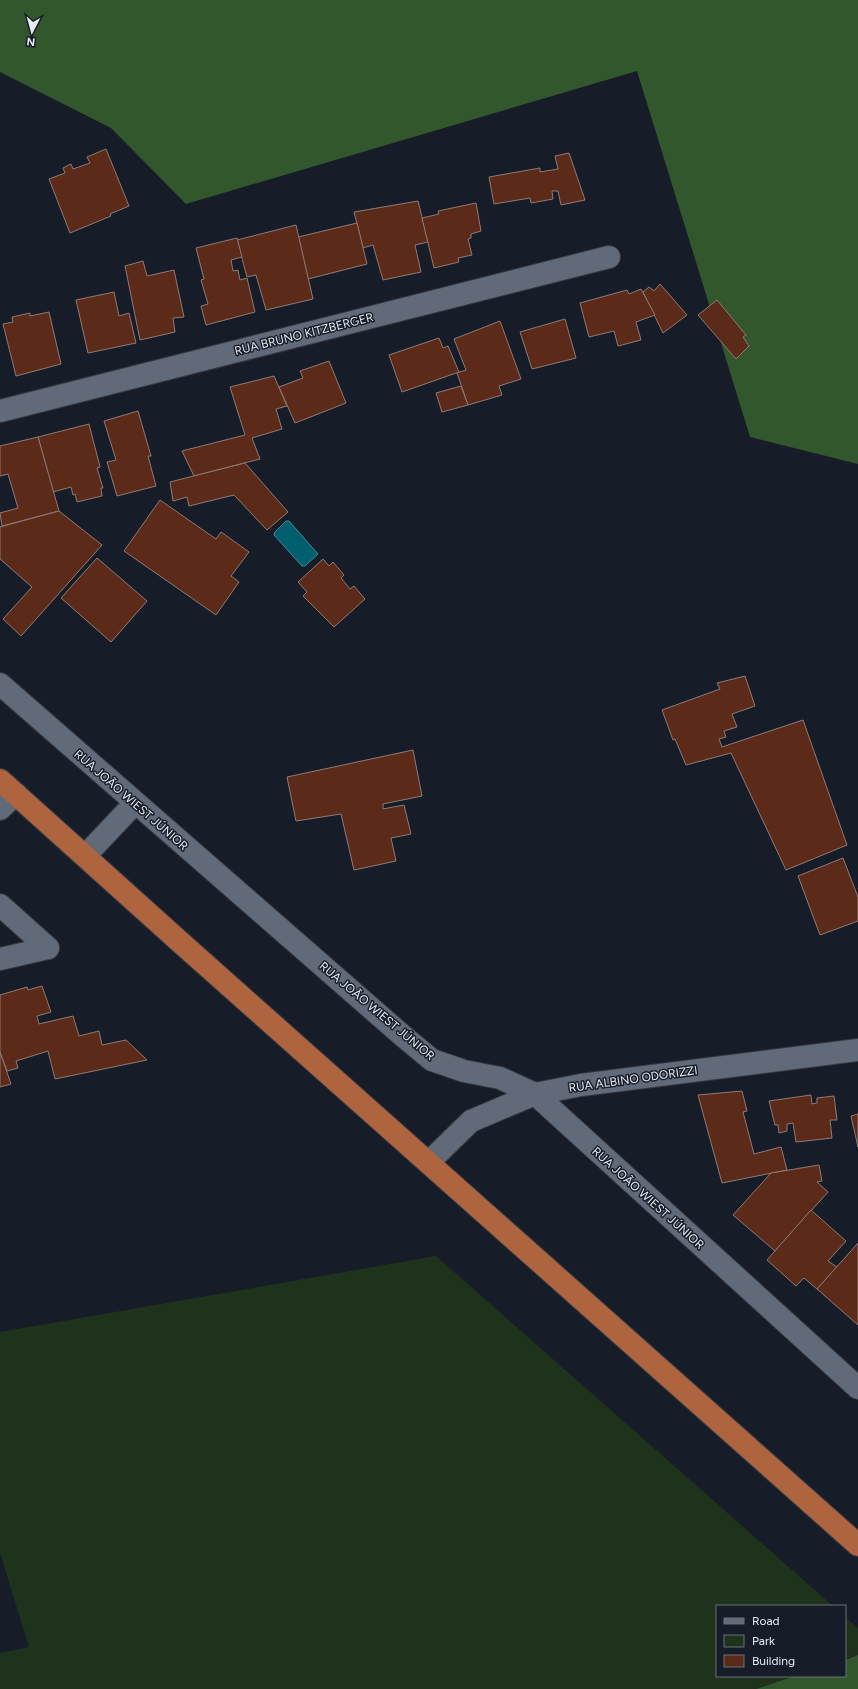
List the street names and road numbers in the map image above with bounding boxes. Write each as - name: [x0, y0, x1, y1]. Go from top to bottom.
- street label: RUA BRUNO KITZBERGER: [233, 310, 375, 358]
- street label: RUA JOÃO WIEST JÚNIOR: [71, 747, 191, 853]
- street label: RUA JOÃO WIEST JÚNIOR: [317, 959, 437, 1063]
- street label: RUA ALBINO ODORIZZI: [568, 1063, 698, 1095]
- street label: RUA JOÃO WIEST JÚNIOR: [589, 1144, 707, 1252]

